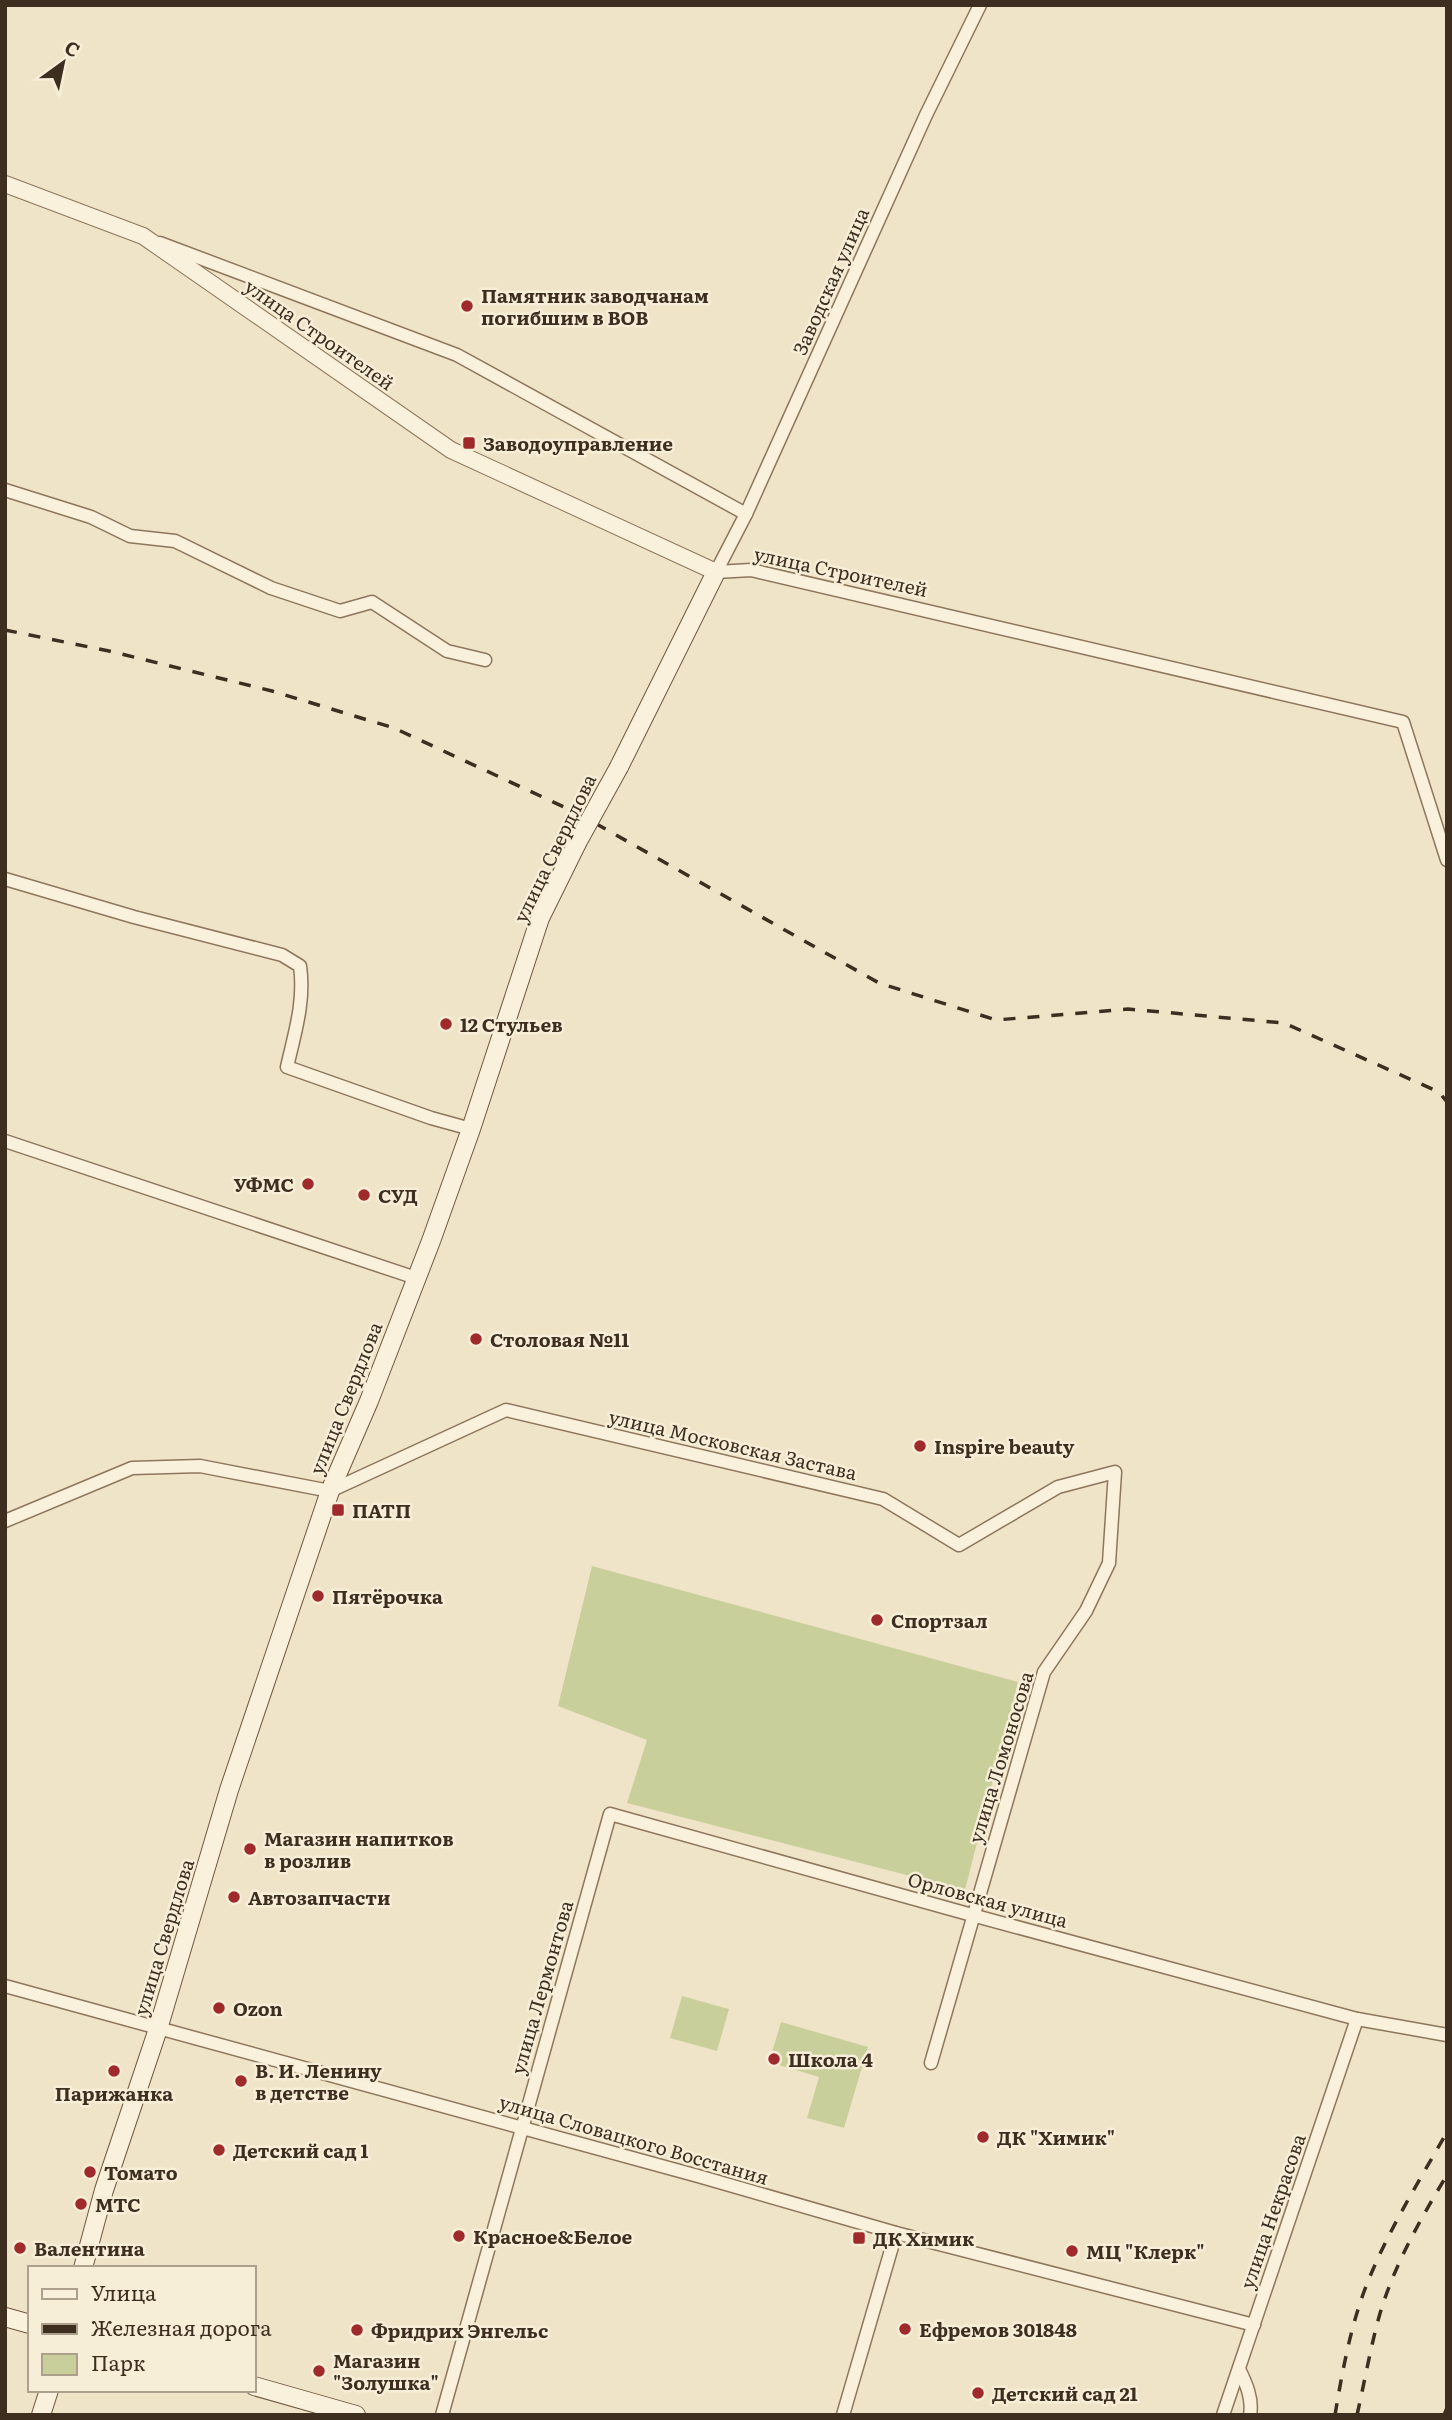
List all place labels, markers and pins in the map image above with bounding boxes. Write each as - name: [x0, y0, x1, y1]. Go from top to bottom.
- place label: Памятник заводчанам погибшим в ВОВ: [481, 281, 709, 331]
- marker: Памятник заводчанам погибшим в ВОВ: [459, 298, 475, 314]
- place label: Заводоуправление: [483, 429, 673, 457]
- marker: Заводоуправление: [461, 435, 477, 451]
- place label: 12 Стульев: [460, 1010, 563, 1038]
- marker: 12 Стульев: [438, 1016, 454, 1032]
- place label: УФМС: [233, 1170, 294, 1198]
- marker: УФМС: [300, 1176, 316, 1192]
- place label: СУД: [378, 1181, 418, 1209]
- marker: СУД: [356, 1187, 372, 1203]
- place label: Столовая №11: [490, 1325, 629, 1353]
- marker: Столовая №11: [468, 1331, 484, 1347]
- place label: Inspire beauty: [934, 1432, 1075, 1460]
- marker: Inspire beauty: [912, 1438, 928, 1454]
- place label: ПАТП: [352, 1496, 411, 1524]
- marker: ПАТП: [330, 1502, 346, 1518]
- place label: Пятёрочка: [332, 1582, 443, 1610]
- marker: Пятёрочка: [310, 1588, 326, 1604]
- place label: Спортзал: [891, 1606, 987, 1634]
- marker: Спортзал: [869, 1612, 885, 1628]
- place label: Магазин напитков в розлив: [264, 1824, 454, 1874]
- marker: Магазин напитков в розлив: [242, 1841, 258, 1857]
- place label: Автозапчасти: [248, 1883, 390, 1911]
- marker: Автозапчасти: [226, 1889, 242, 1905]
- place label: Ozon: [233, 1994, 283, 2022]
- marker: Ozon: [211, 2000, 227, 2016]
- place label: Школа 4: [788, 2045, 874, 2073]
- marker: Школа 4: [766, 2051, 782, 2067]
- place label: В. И. Ленину в детстве: [255, 2056, 382, 2106]
- marker: Парижанка: [106, 2063, 122, 2079]
- marker: В. И. Ленину в детстве: [233, 2073, 249, 2089]
- place label: Парижанка: [55, 2079, 173, 2107]
- place label: ДК "Химик": [997, 2123, 1115, 2151]
- marker: ДК "Химик": [975, 2129, 991, 2145]
- place label: Детский сад 1: [233, 2136, 368, 2164]
- marker: Детский сад 1: [211, 2142, 227, 2158]
- place label: Томато: [104, 2158, 178, 2186]
- marker: Томато: [82, 2164, 98, 2180]
- place label: МТС: [95, 2190, 141, 2218]
- marker: МТС: [73, 2196, 89, 2212]
- place label: Красное&Белое: [473, 2222, 633, 2250]
- place label: ДК Химик: [873, 2224, 975, 2252]
- marker: Красное&Белое: [451, 2228, 467, 2244]
- marker: ДК Химик: [851, 2230, 867, 2246]
- place label: Валентина: [34, 2234, 145, 2262]
- place label: МЦ "Клерк": [1086, 2237, 1205, 2265]
- marker: Валентина: [12, 2240, 28, 2256]
- marker: МЦ "Клерк": [1064, 2243, 1080, 2259]
- place label: Ефремов 301848: [919, 2315, 1077, 2343]
- place label: Фридрих Энгельс: [371, 2316, 548, 2344]
- marker: Ефремов 301848: [897, 2321, 913, 2337]
- marker: Фридрих Энгельс: [349, 2322, 365, 2338]
- place label: Магазин "Золушка": [333, 2346, 439, 2396]
- marker: Магазин "Золушка": [311, 2363, 327, 2379]
- place label: Детский сад 21: [992, 2379, 1138, 2407]
- marker: Детский сад 21: [970, 2385, 986, 2401]

